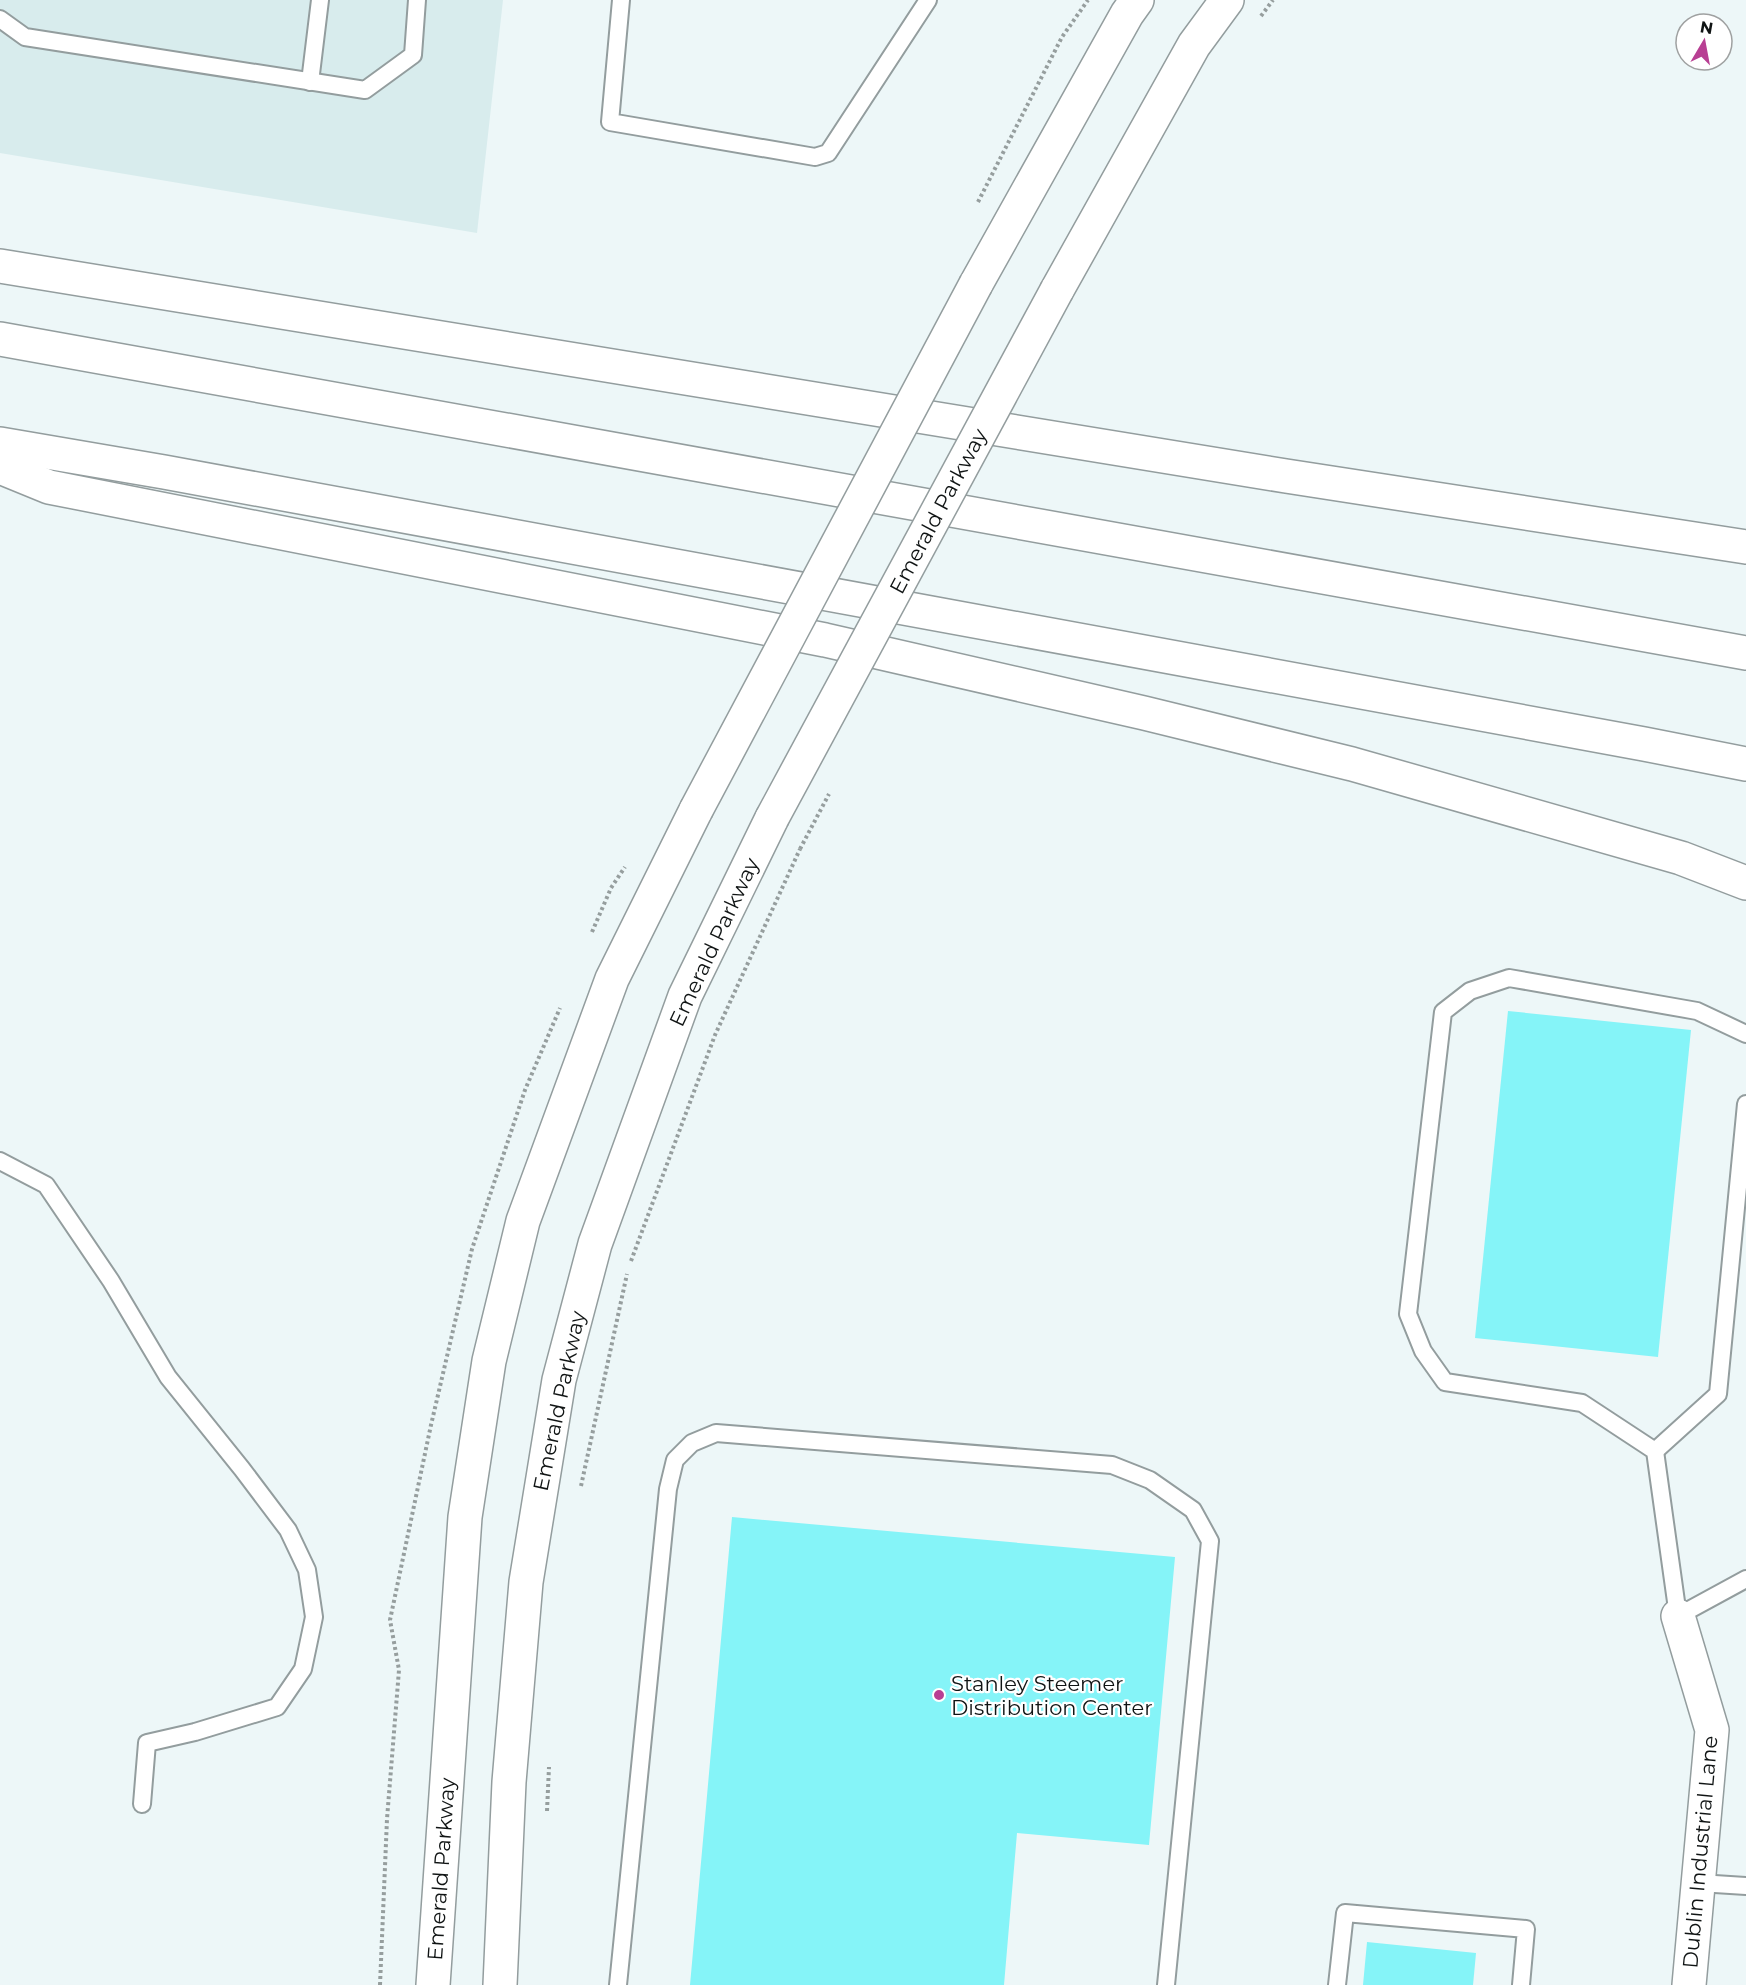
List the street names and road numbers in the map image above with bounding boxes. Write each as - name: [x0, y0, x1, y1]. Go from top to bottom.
- street label: Emerald Parkway: [884, 424, 992, 598]
- street label: Emerald Parkway: [664, 853, 764, 1030]
- street label: Emerald Parkway: [528, 1308, 590, 1493]
- street label: Dublin Industrial Lane: [1677, 1735, 1723, 1969]
- street label: Emerald Parkway: [422, 1776, 460, 1961]

